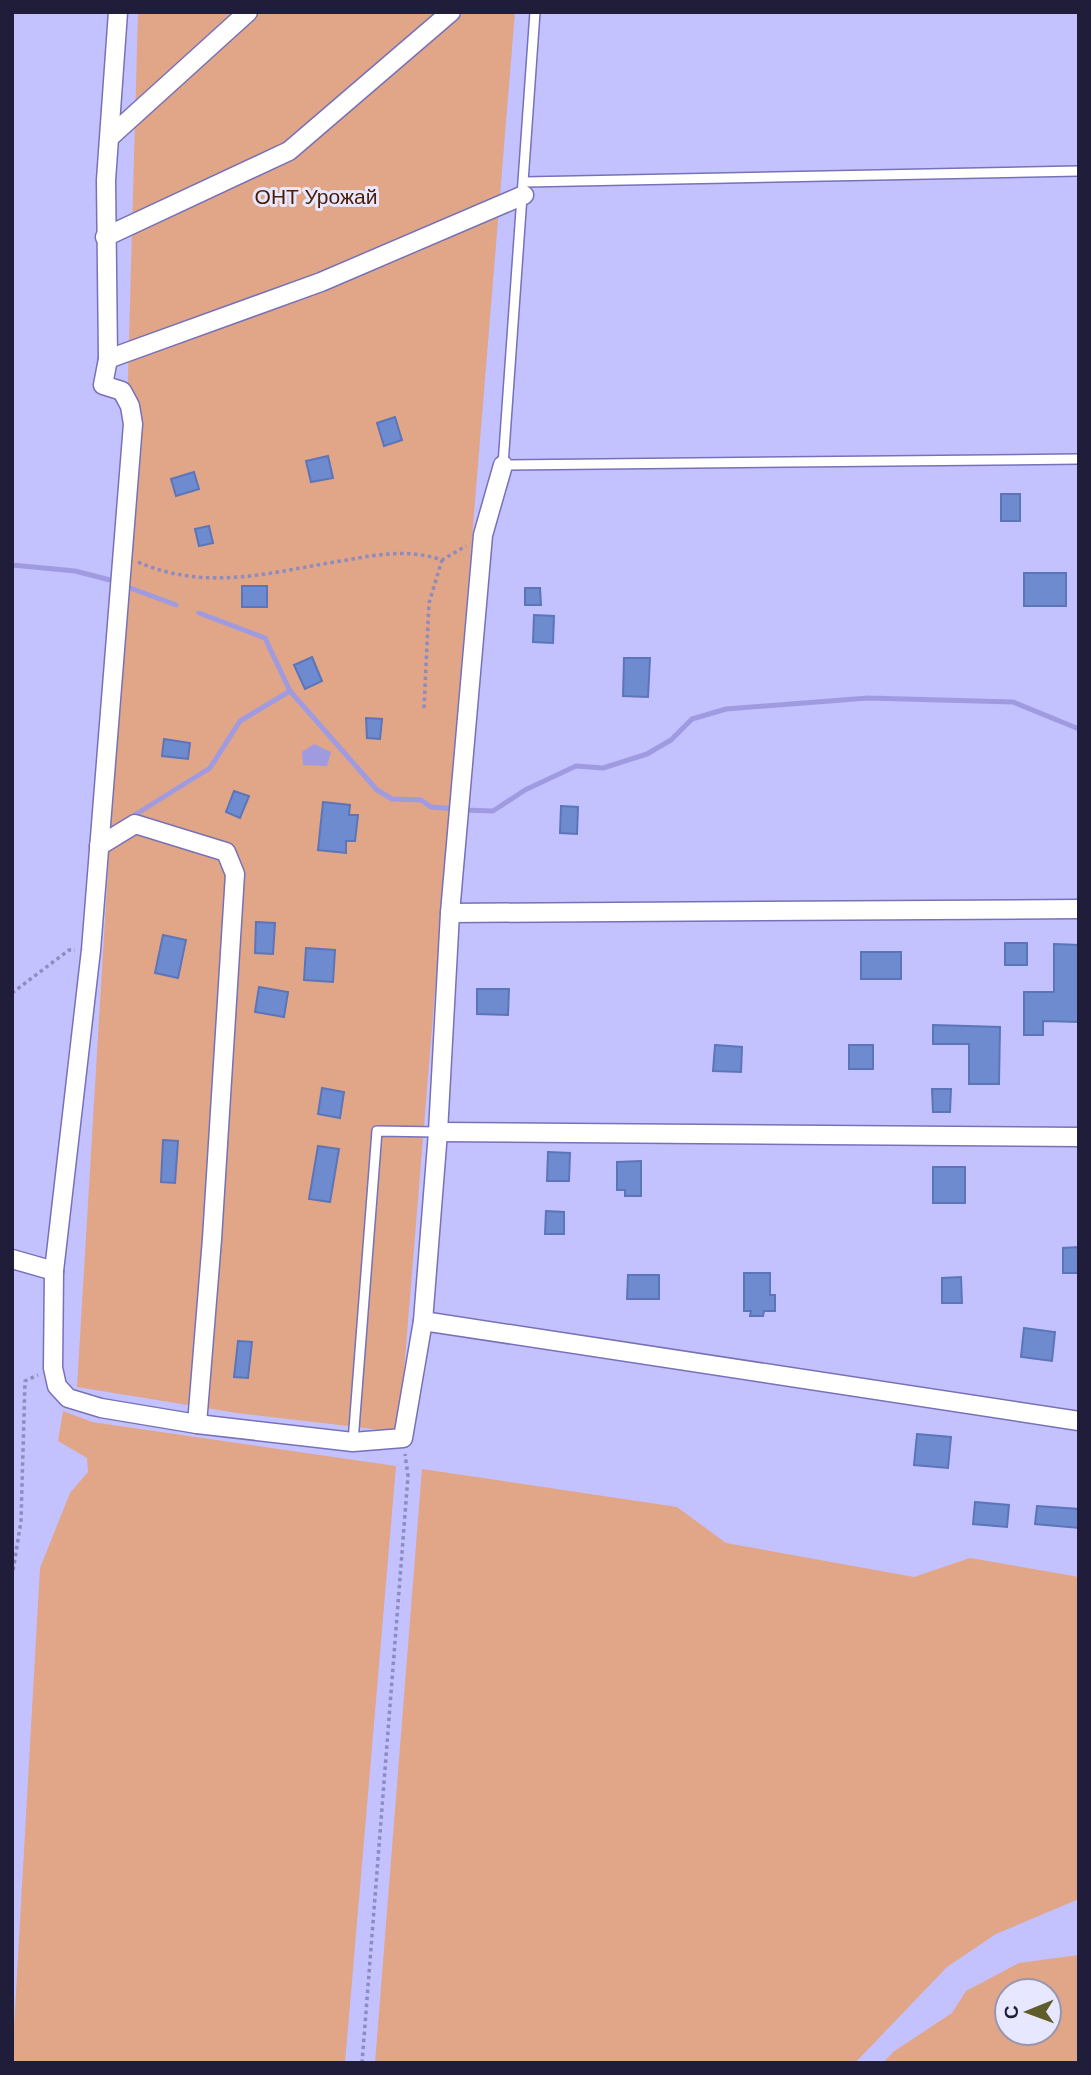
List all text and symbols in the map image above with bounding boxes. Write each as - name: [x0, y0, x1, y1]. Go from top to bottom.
- park label: ОНТ Урожай: [255, 183, 377, 211]
- north arrow: [993, 1977, 1063, 2047]
- text: С: [999, 2005, 1024, 2019]

